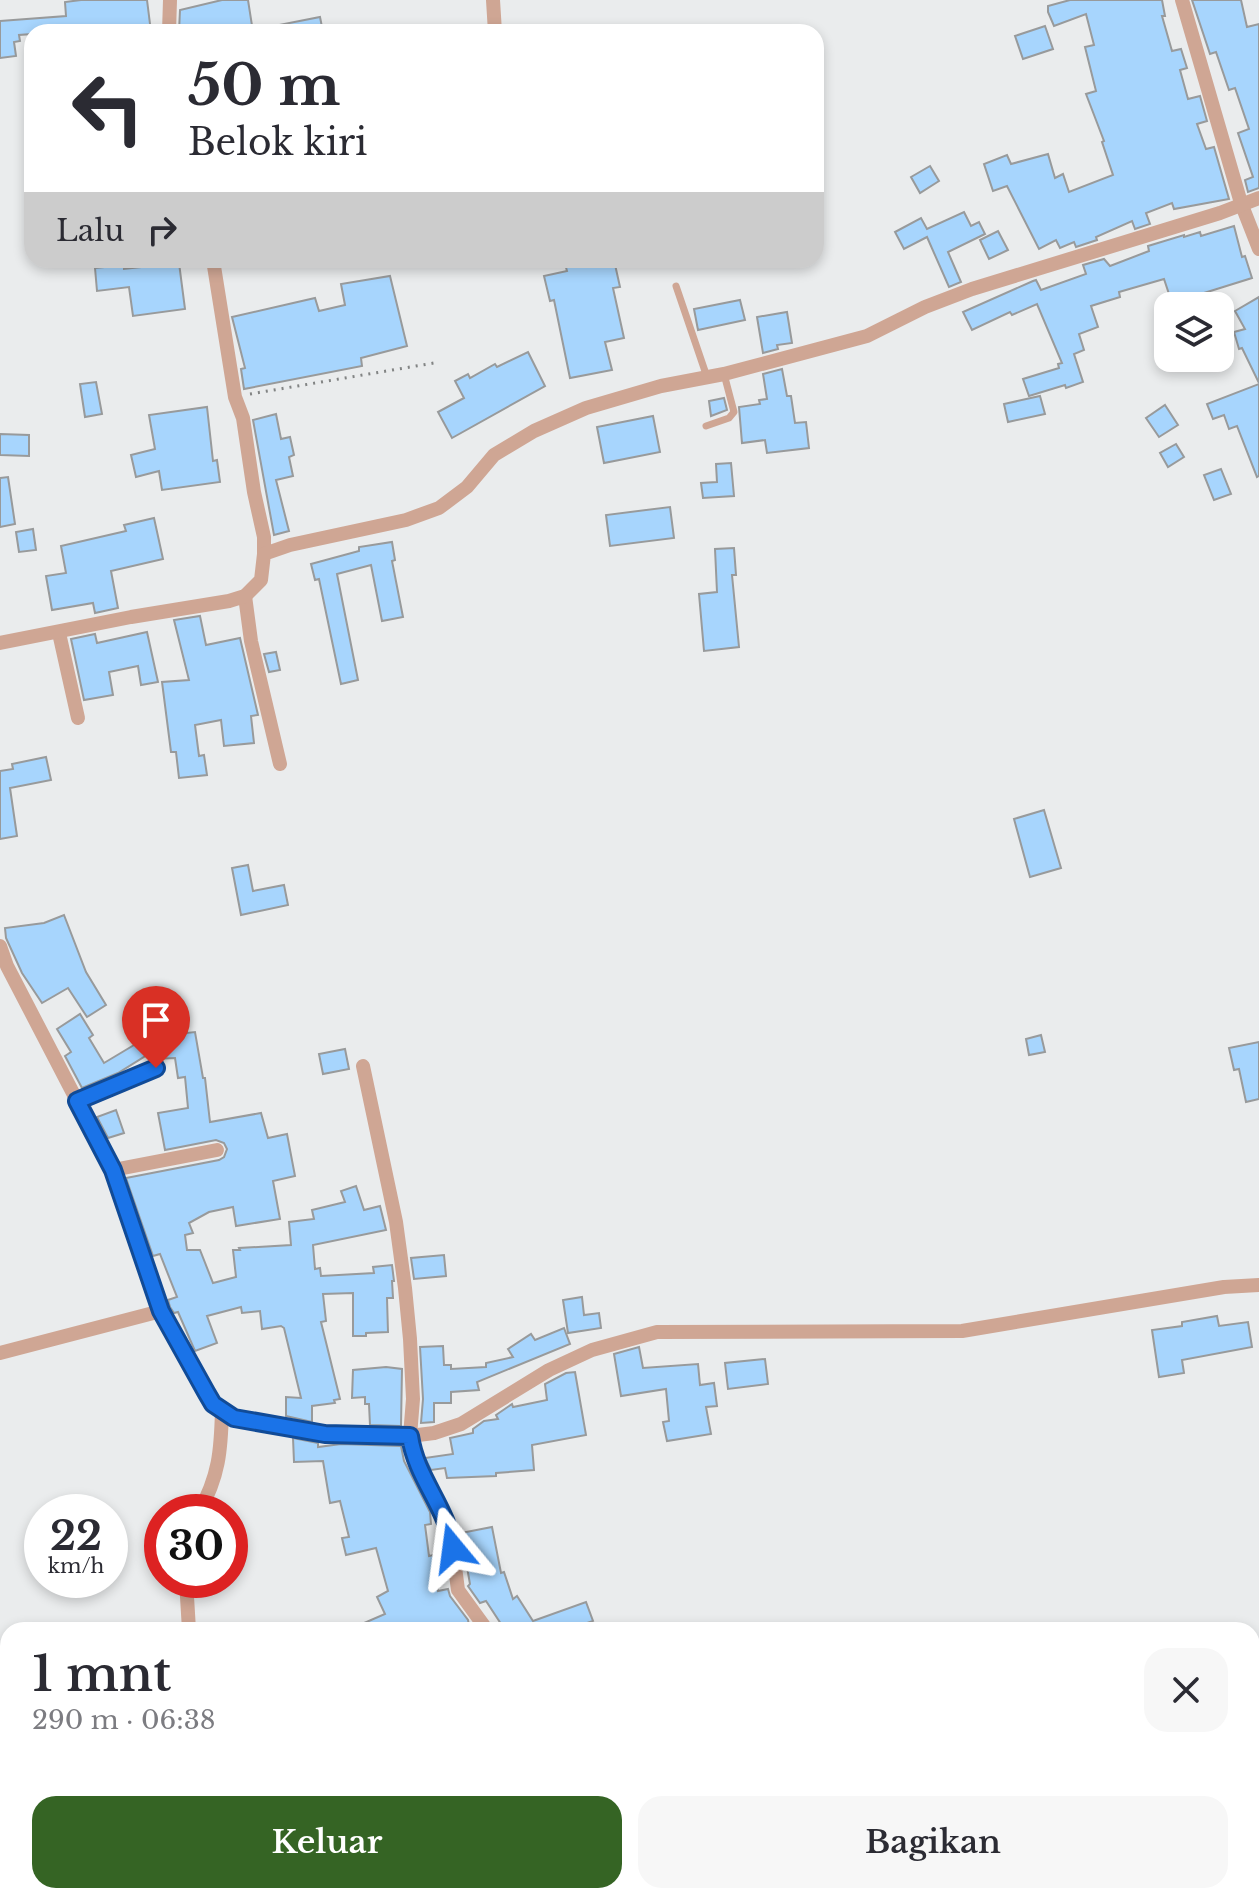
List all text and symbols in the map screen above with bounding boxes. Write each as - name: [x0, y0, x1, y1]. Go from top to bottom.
- text: 50 m: [188, 51, 340, 120]
- icon: left: [56, 56, 160, 160]
- text: Belok kiri: [188, 120, 367, 165]
- icon: right: [140, 208, 184, 252]
- text: Lalu: [56, 212, 124, 249]
- map controls: [1154, 292, 1234, 372]
- button: layers: [1154, 292, 1234, 372]
- pin: [122, 986, 190, 1068]
- icon: arrive: [134, 998, 178, 1042]
- speed limit sign: 30: [144, 1494, 248, 1598]
- position arrow: [411, 1506, 495, 1590]
- text: 22: [50, 1511, 102, 1561]
- text: km/h: [48, 1554, 104, 1578]
- text: 1 mnt: [32, 1644, 171, 1704]
- button: close: [1144, 1648, 1228, 1732]
- text: 290 m · 06:38: [32, 1704, 215, 1736]
- button: Keluar: [32, 1796, 622, 1888]
- button: Bagikan: [638, 1796, 1228, 1888]

